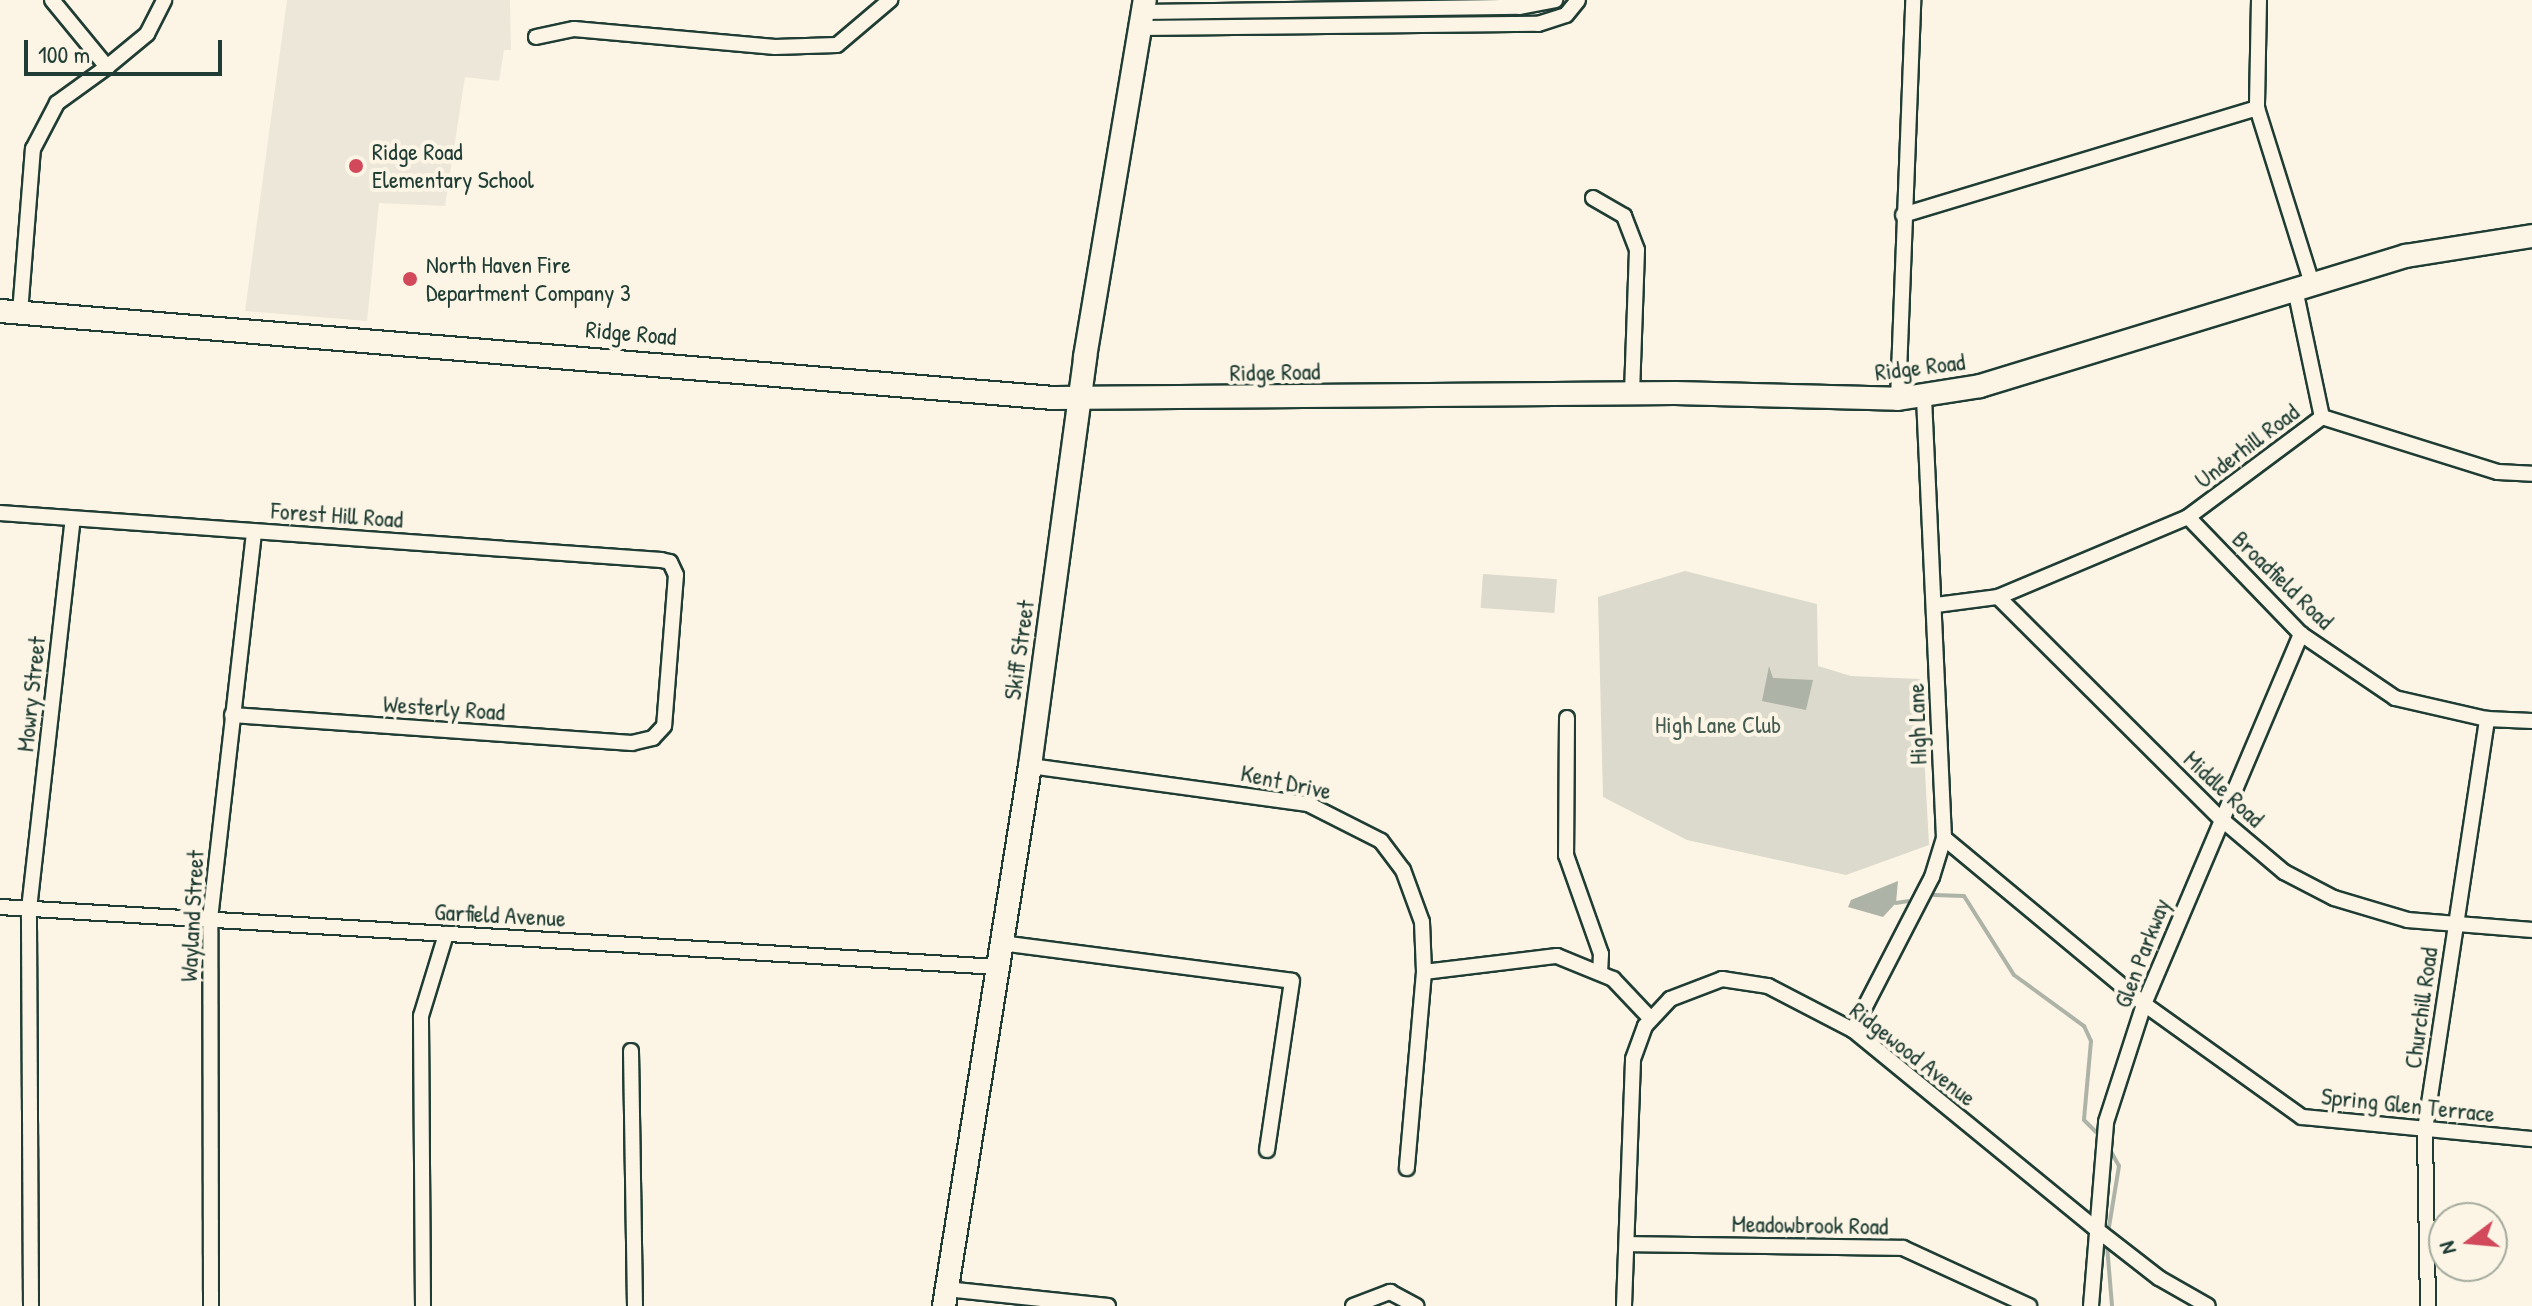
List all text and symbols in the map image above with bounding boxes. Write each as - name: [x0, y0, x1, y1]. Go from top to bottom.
- scale bar: [28, 24, 226, 74]
- text: 100 m: [38, 38, 90, 70]
- place label: Ridge Road Elementary School: [372, 138, 534, 194]
- marker: Ridge Road Elementary School: [347, 157, 365, 175]
- place label: North Haven Fire Department Company 3: [426, 251, 631, 307]
- marker: North Haven Fire Department Company 3: [401, 270, 419, 288]
- street label: Ridge Road: [585, 315, 677, 351]
- street label: Ridge Road: [1873, 347, 1967, 387]
- street label: Ridge Road: [1229, 357, 1321, 387]
- street label: Underhill Road: [2189, 398, 2305, 494]
- street label: Forest Hill Road: [270, 496, 404, 534]
- street label: Broadfield Road: [2226, 525, 2340, 635]
- street label: Skiff Street: [998, 598, 1040, 702]
- street label: Mowry Street: [11, 635, 51, 753]
- street label: High Lane: [1901, 683, 1933, 765]
- street label: Westerly Road: [382, 689, 506, 727]
- park label: High Lane Club: [1655, 711, 1781, 739]
- street label: Middle Road: [2178, 745, 2270, 833]
- street label: Kent Drive: [1238, 758, 1334, 806]
- street label: Wayland Street: [174, 849, 210, 983]
- street label: Glen Parkway: [2108, 894, 2176, 1012]
- street label: Garfield Avenue: [434, 897, 566, 933]
- street label: Churchill Road: [2398, 946, 2444, 1070]
- street label: Ridgewood Avenue: [1844, 996, 1982, 1112]
- street label: Spring Glen Terrace: [2320, 1082, 2496, 1128]
- north arrow: [2428, 1202, 2508, 1282]
- street label: Meadowbrook Road: [1731, 1209, 1889, 1241]
- text: N: [2431, 1238, 2463, 1258]

